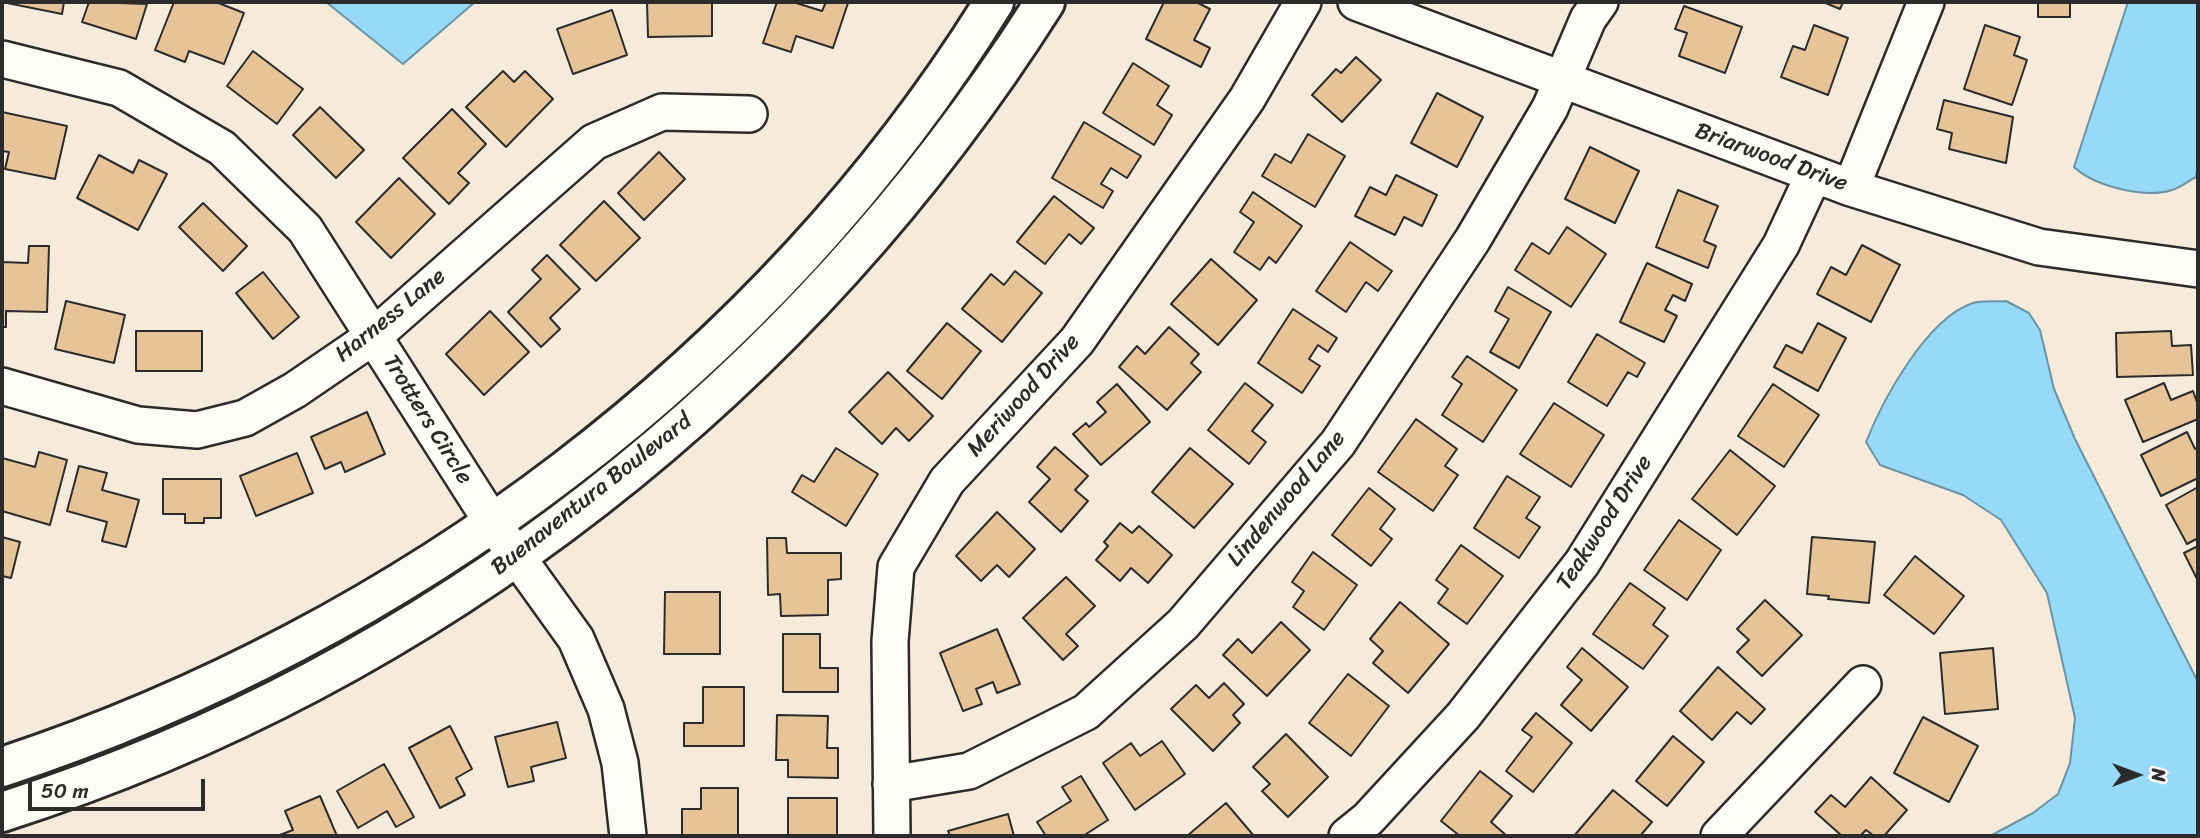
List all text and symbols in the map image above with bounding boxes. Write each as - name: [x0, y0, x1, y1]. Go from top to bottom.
- street label: Briarwood Drive: [1691, 118, 1851, 198]
- street label: Harness Lane: [330, 263, 452, 369]
- street label: Meriwood Drive: [962, 329, 1086, 463]
- street label: Trotters Circle: [376, 350, 478, 490]
- street label: Buenaventura Boulevard: [486, 408, 698, 582]
- street label: Lindenwood Lane: [1222, 425, 1352, 573]
- street label: Teakwood Drive: [1551, 450, 1659, 596]
- north arrow: [2102, 740, 2172, 810]
- scale bar: [32, 764, 208, 808]
- text: N: [2142, 768, 2175, 782]
- text: 50 m: [41, 772, 89, 810]

